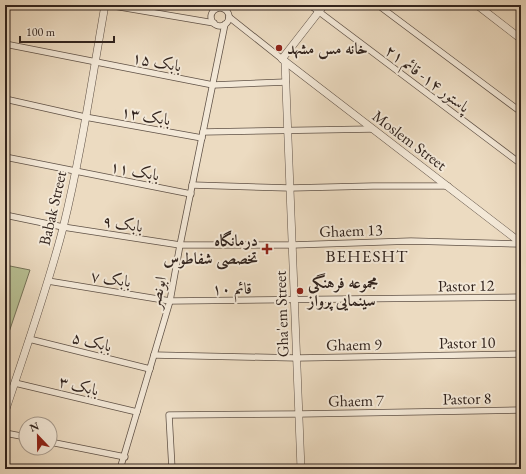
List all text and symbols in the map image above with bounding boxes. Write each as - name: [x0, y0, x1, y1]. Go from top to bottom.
- scale bar: [20, 18, 114, 44]
- text: 100 m: [26, 24, 56, 40]
- place label: خانه مس مشهد: [287, 38, 368, 60]
- street label: پاستور ۱۴- قائم ۲۱: [379, 40, 475, 121]
- marker: خانه مس مشهد: [274, 43, 284, 53]
- street label: بابک ۱۵: [130, 46, 183, 77]
- street label: بابک ۱۳: [120, 101, 172, 130]
- street label: Moslem Street: [368, 106, 451, 175]
- street label: بابک ۱۱: [108, 155, 161, 186]
- street label: Babak Street: [34, 169, 71, 247]
- street label: بابک ۹: [101, 210, 145, 237]
- street label: Ghaem 13: [319, 219, 383, 242]
- place label: درمانگاه تخصصی شفاطوس: [163, 230, 258, 270]
- marker: درمانگاه تخصصی شفاطوس: [261, 243, 273, 255]
- district label: BEHESHT: [326, 245, 409, 267]
- street label: بابک ۷: [89, 265, 133, 292]
- street label: Gha'em Street: [269, 270, 294, 358]
- place label: مجموعه فرهنگی سینمایی پرواز: [306, 272, 378, 311]
- street label: ابونصر: [143, 274, 171, 312]
- street label: Pastor 12: [438, 275, 495, 296]
- street label: قائم ۱۰: [212, 278, 252, 303]
- marker: مجموعه فرهنگی سینمایی پرواز: [295, 286, 305, 296]
- street label: بابک ۵: [70, 326, 114, 357]
- street label: Pastor 10: [439, 332, 496, 353]
- street label: Ghaem 9: [326, 334, 382, 355]
- street label: بابک ۳: [57, 370, 101, 401]
- street label: Pastor 8: [442, 388, 492, 409]
- street label: Ghaem 7: [328, 390, 384, 411]
- north arrow: [18, 416, 58, 456]
- text: N: [28, 419, 41, 435]

